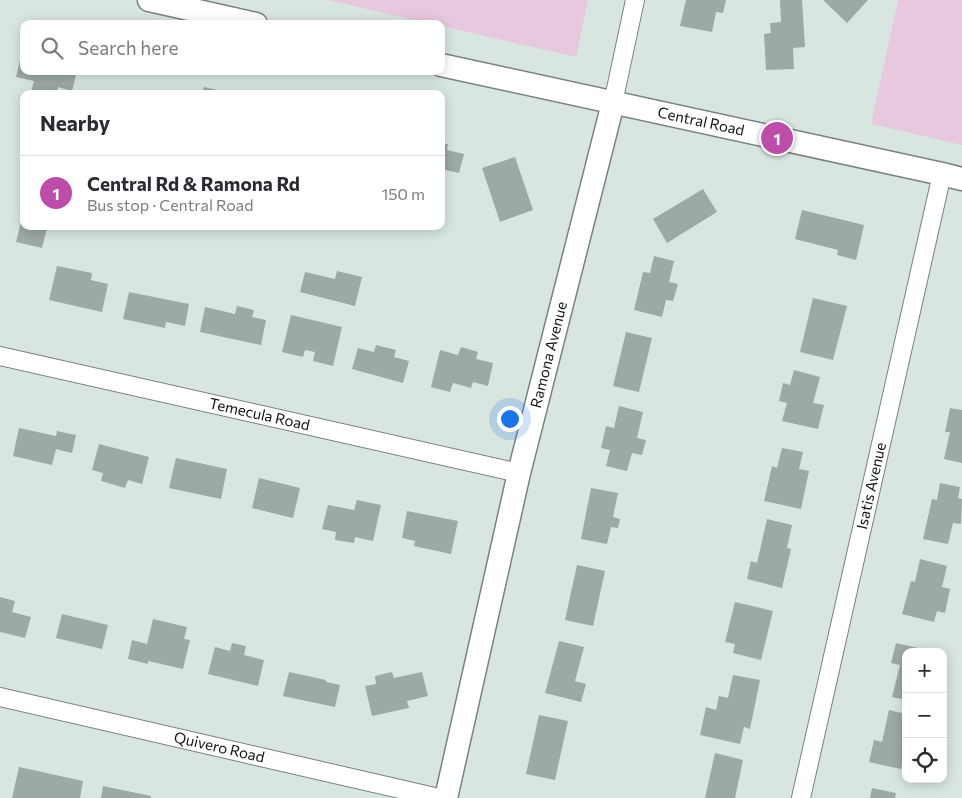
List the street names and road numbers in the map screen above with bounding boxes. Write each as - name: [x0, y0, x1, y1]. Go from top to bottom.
- street label: Central Road: [656, 102, 746, 139]
- street label: Ramona Avenue: [526, 299, 570, 410]
- street label: Temecula Road: [208, 393, 312, 434]
- street label: Isatis Avenue: [852, 440, 889, 531]
- street label: Quivero Road: [172, 727, 267, 766]

